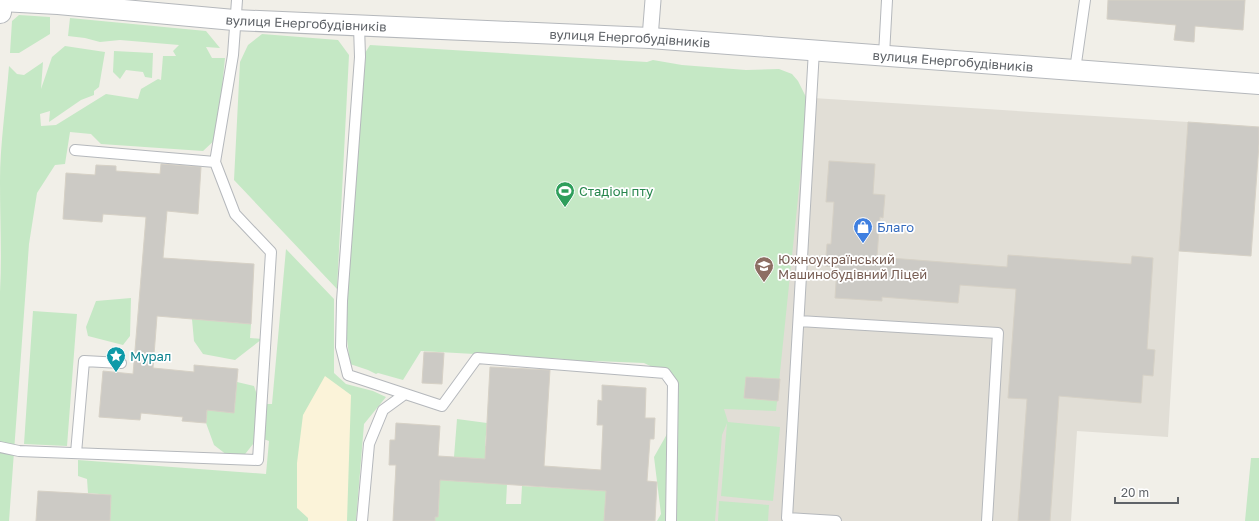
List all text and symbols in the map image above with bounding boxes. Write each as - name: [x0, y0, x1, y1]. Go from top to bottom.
- street label: вулиця Енергобудівників: [225, 11, 387, 35]
- street label: вулиця Енергобудівників: [549, 26, 711, 51]
- street label: вулиця Енергобудівників: [872, 47, 1034, 75]
- sports icon: Стадіон пту: [554, 180, 576, 208]
- place label: Стадіон пту: [579, 183, 654, 199]
- shop icon: Благо: [852, 216, 874, 244]
- place label: Благо: [877, 219, 914, 235]
- place label: Южноукраїнський Машинобудівний Ліцей: [778, 251, 927, 282]
- school or university icon: Южноукраїнський Машинобудівний Ліцей: [753, 255, 775, 283]
- place icon: Мурал: [105, 345, 127, 373]
- place label: Мурал: [130, 348, 171, 364]
- scale bar: [1115, 479, 1178, 505]
- text: 20 m: [1121, 485, 1149, 500]

